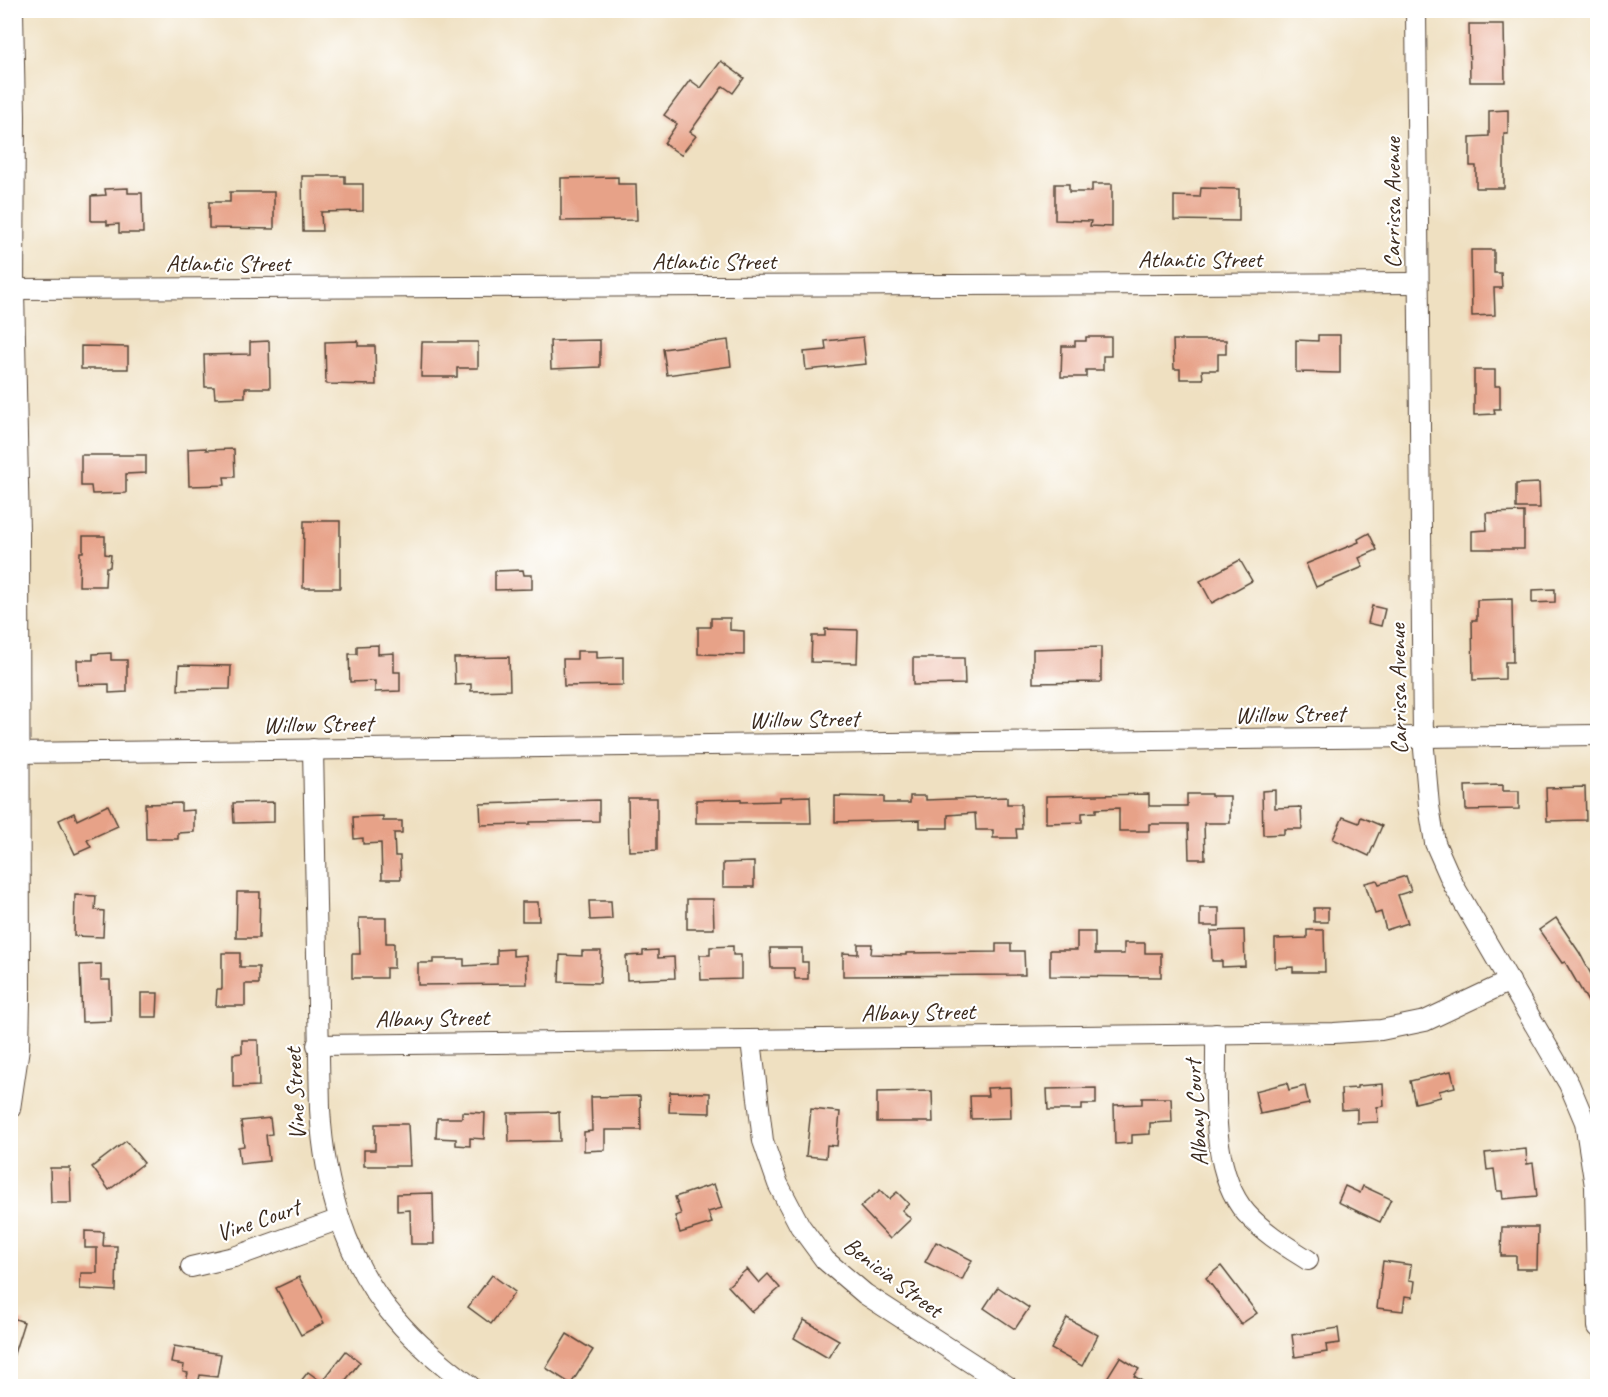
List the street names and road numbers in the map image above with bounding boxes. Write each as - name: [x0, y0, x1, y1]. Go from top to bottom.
- street label: Carrissa Avenue: [1377, 135, 1407, 268]
- street label: Atlantic Street: [1138, 244, 1264, 274]
- street label: Atlantic Street: [652, 246, 778, 276]
- street label: Atlantic Street: [166, 248, 292, 278]
- street label: Carrissa Avenue: [1382, 621, 1414, 755]
- street label: Willow Street: [1235, 698, 1348, 730]
- street label: Willow Street: [749, 703, 862, 735]
- street label: Willow Street: [263, 708, 376, 740]
- street label: Albany Street: [861, 996, 977, 1028]
- street label: Albany Street: [375, 1002, 491, 1034]
- street label: Vine Street: [277, 1045, 312, 1141]
- street label: Albany Court: [1177, 1055, 1215, 1167]
- street label: Vine Court: [212, 1191, 307, 1248]
- street label: Benicia Street: [837, 1230, 950, 1325]

